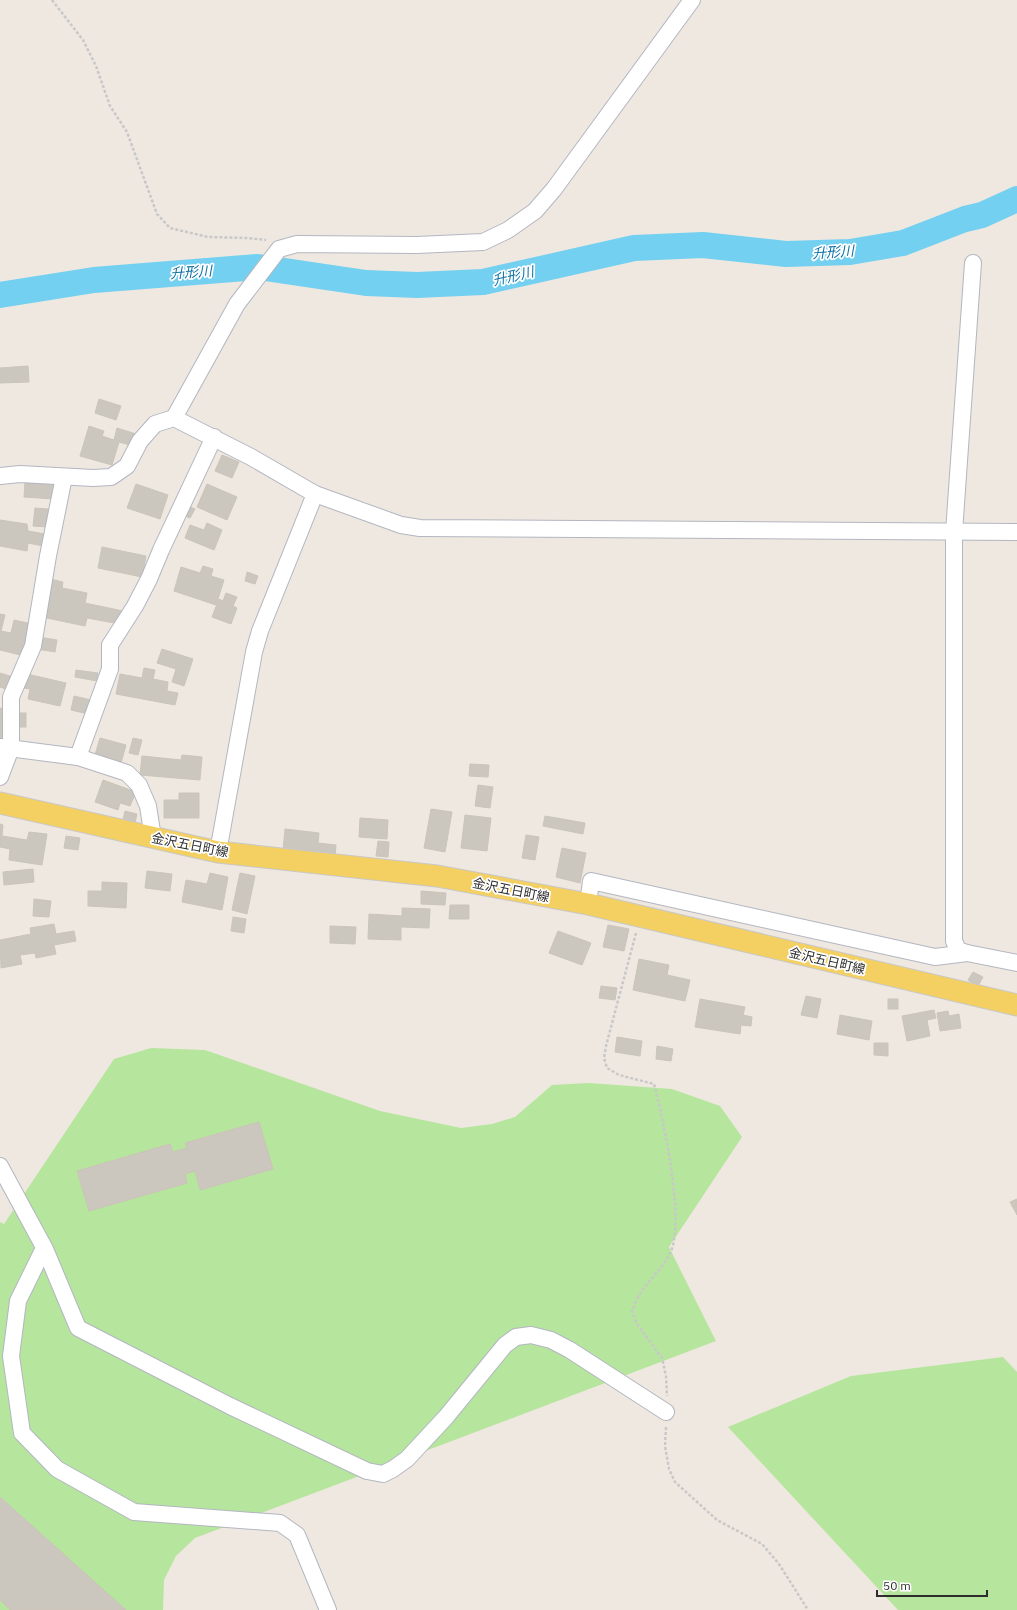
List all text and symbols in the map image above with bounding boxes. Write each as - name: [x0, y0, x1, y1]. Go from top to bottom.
- water label: 升形川: [811, 241, 857, 262]
- water label: 升形川: [169, 261, 215, 282]
- water label: 升形川: [491, 262, 537, 289]
- street label: 金沢五日町線: [150, 829, 230, 861]
- street label: 金沢五日町線: [471, 874, 551, 906]
- street label: 金沢五日町線: [787, 944, 867, 978]
- scale bar: [877, 1572, 987, 1598]
- text: 50 m: [883, 1578, 911, 1593]

